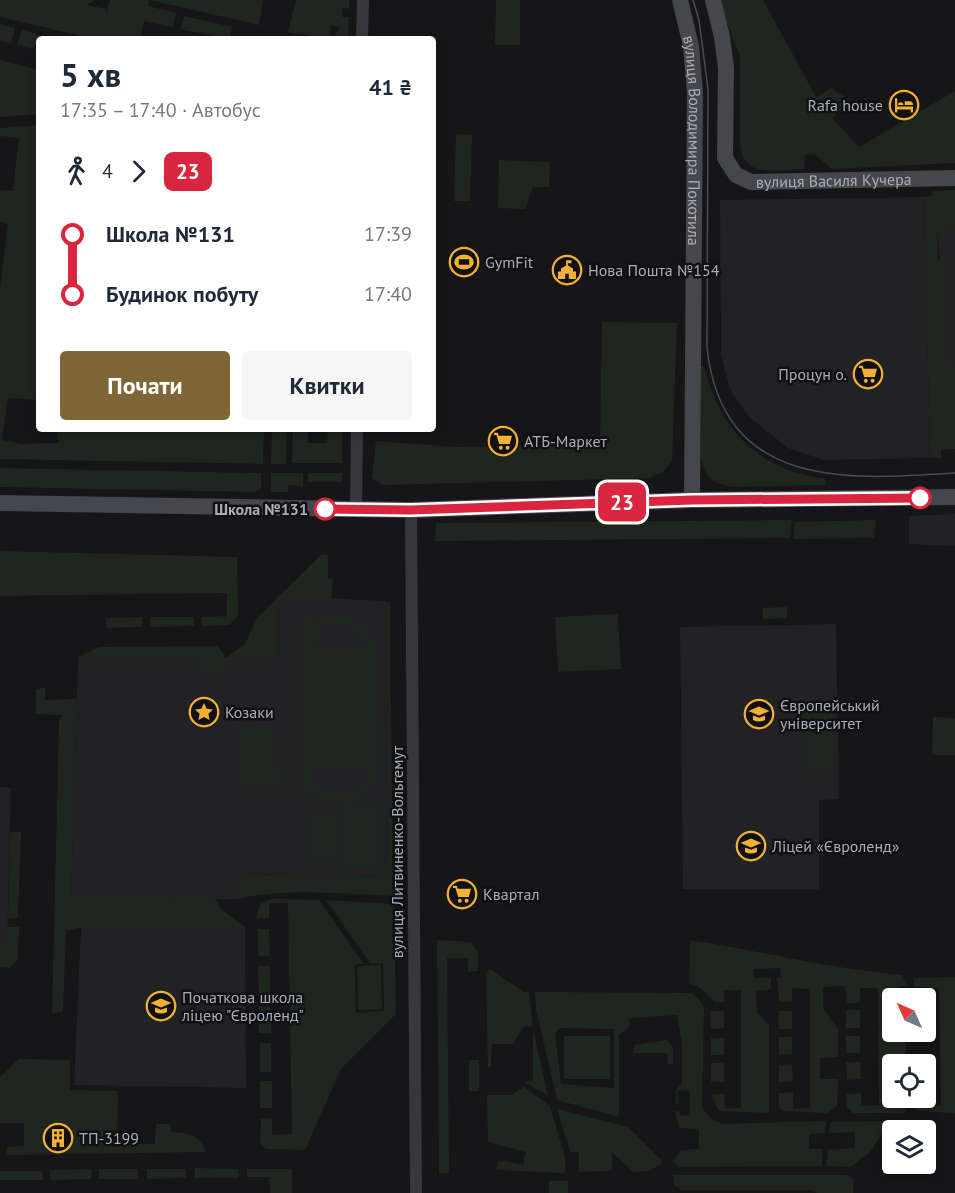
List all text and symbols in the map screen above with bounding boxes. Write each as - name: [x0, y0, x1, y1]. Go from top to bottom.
- street label: вулиця Володимира Покотила: [679, 33, 705, 246]
- text: 5 хв: [60, 53, 121, 96]
- text: 41 ₴: [369, 73, 412, 101]
- hotel icon: Rafa house: [888, 89, 920, 121]
- place label: Rafa house: [808, 95, 883, 115]
- text: 17:35 – 17:40 · Автобус: [60, 97, 261, 123]
- icon: walk: [60, 155, 93, 188]
- icon: forward: [122, 155, 155, 188]
- text: 4: [102, 158, 113, 184]
- text: 23: [176, 158, 200, 185]
- street label: вулиця Василя Кучера: [756, 169, 912, 192]
- text: Школа №131: [106, 220, 235, 248]
- text: 17:39: [364, 221, 412, 247]
- sports icon: GymFit: [448, 246, 480, 278]
- place label: GymFit: [485, 252, 534, 272]
- public building icon: Нова Пошта №154: [551, 254, 583, 286]
- place label: Нова Пошта №154: [588, 260, 720, 280]
- text: Будинок побуту: [106, 280, 258, 308]
- text: 17:40: [364, 281, 412, 307]
- button: Почати: [60, 351, 230, 420]
- button: Квитки: [242, 351, 412, 420]
- supermarket icon: Процун о.: [852, 358, 884, 390]
- place label: Процун о.: [778, 364, 847, 384]
- supermarket icon: АТБ-Маркет: [487, 425, 519, 457]
- place label: АТБ-Маркет: [524, 431, 608, 451]
- line badge: 23: [595, 482, 649, 522]
- unlabelled marker: [909, 487, 931, 509]
- text: 23: [610, 489, 634, 516]
- marker: Школа №131: [314, 498, 336, 520]
- place label: Школа №131: [214, 499, 308, 519]
- place label: Європейський університет: [780, 695, 880, 733]
- place icon: Козаки: [188, 696, 220, 728]
- school or university icon: Європейський університет: [743, 698, 775, 730]
- place label: Козаки: [225, 702, 274, 722]
- street label: вулиця Литвиненко-Вольгемут: [387, 745, 407, 958]
- school or university icon: Ліцей «Євроленд»: [735, 830, 767, 862]
- place label: Ліцей «Євроленд»: [771, 836, 900, 856]
- supermarket icon: Квартал: [446, 878, 478, 910]
- place label: Квартал: [483, 884, 539, 904]
- place label: Початкова школа ліцею "Євроленд": [181, 987, 304, 1025]
- north arrow: [882, 988, 936, 1042]
- map controls: [882, 988, 936, 1174]
- school or university icon: Початкова школа ліцею "Євроленд": [145, 990, 177, 1022]
- button: locate: [882, 1054, 936, 1108]
- button: layers: [882, 1120, 936, 1174]
- building icon: ТП-3199: [42, 1122, 74, 1154]
- place label: ТП-3199: [79, 1128, 139, 1148]

